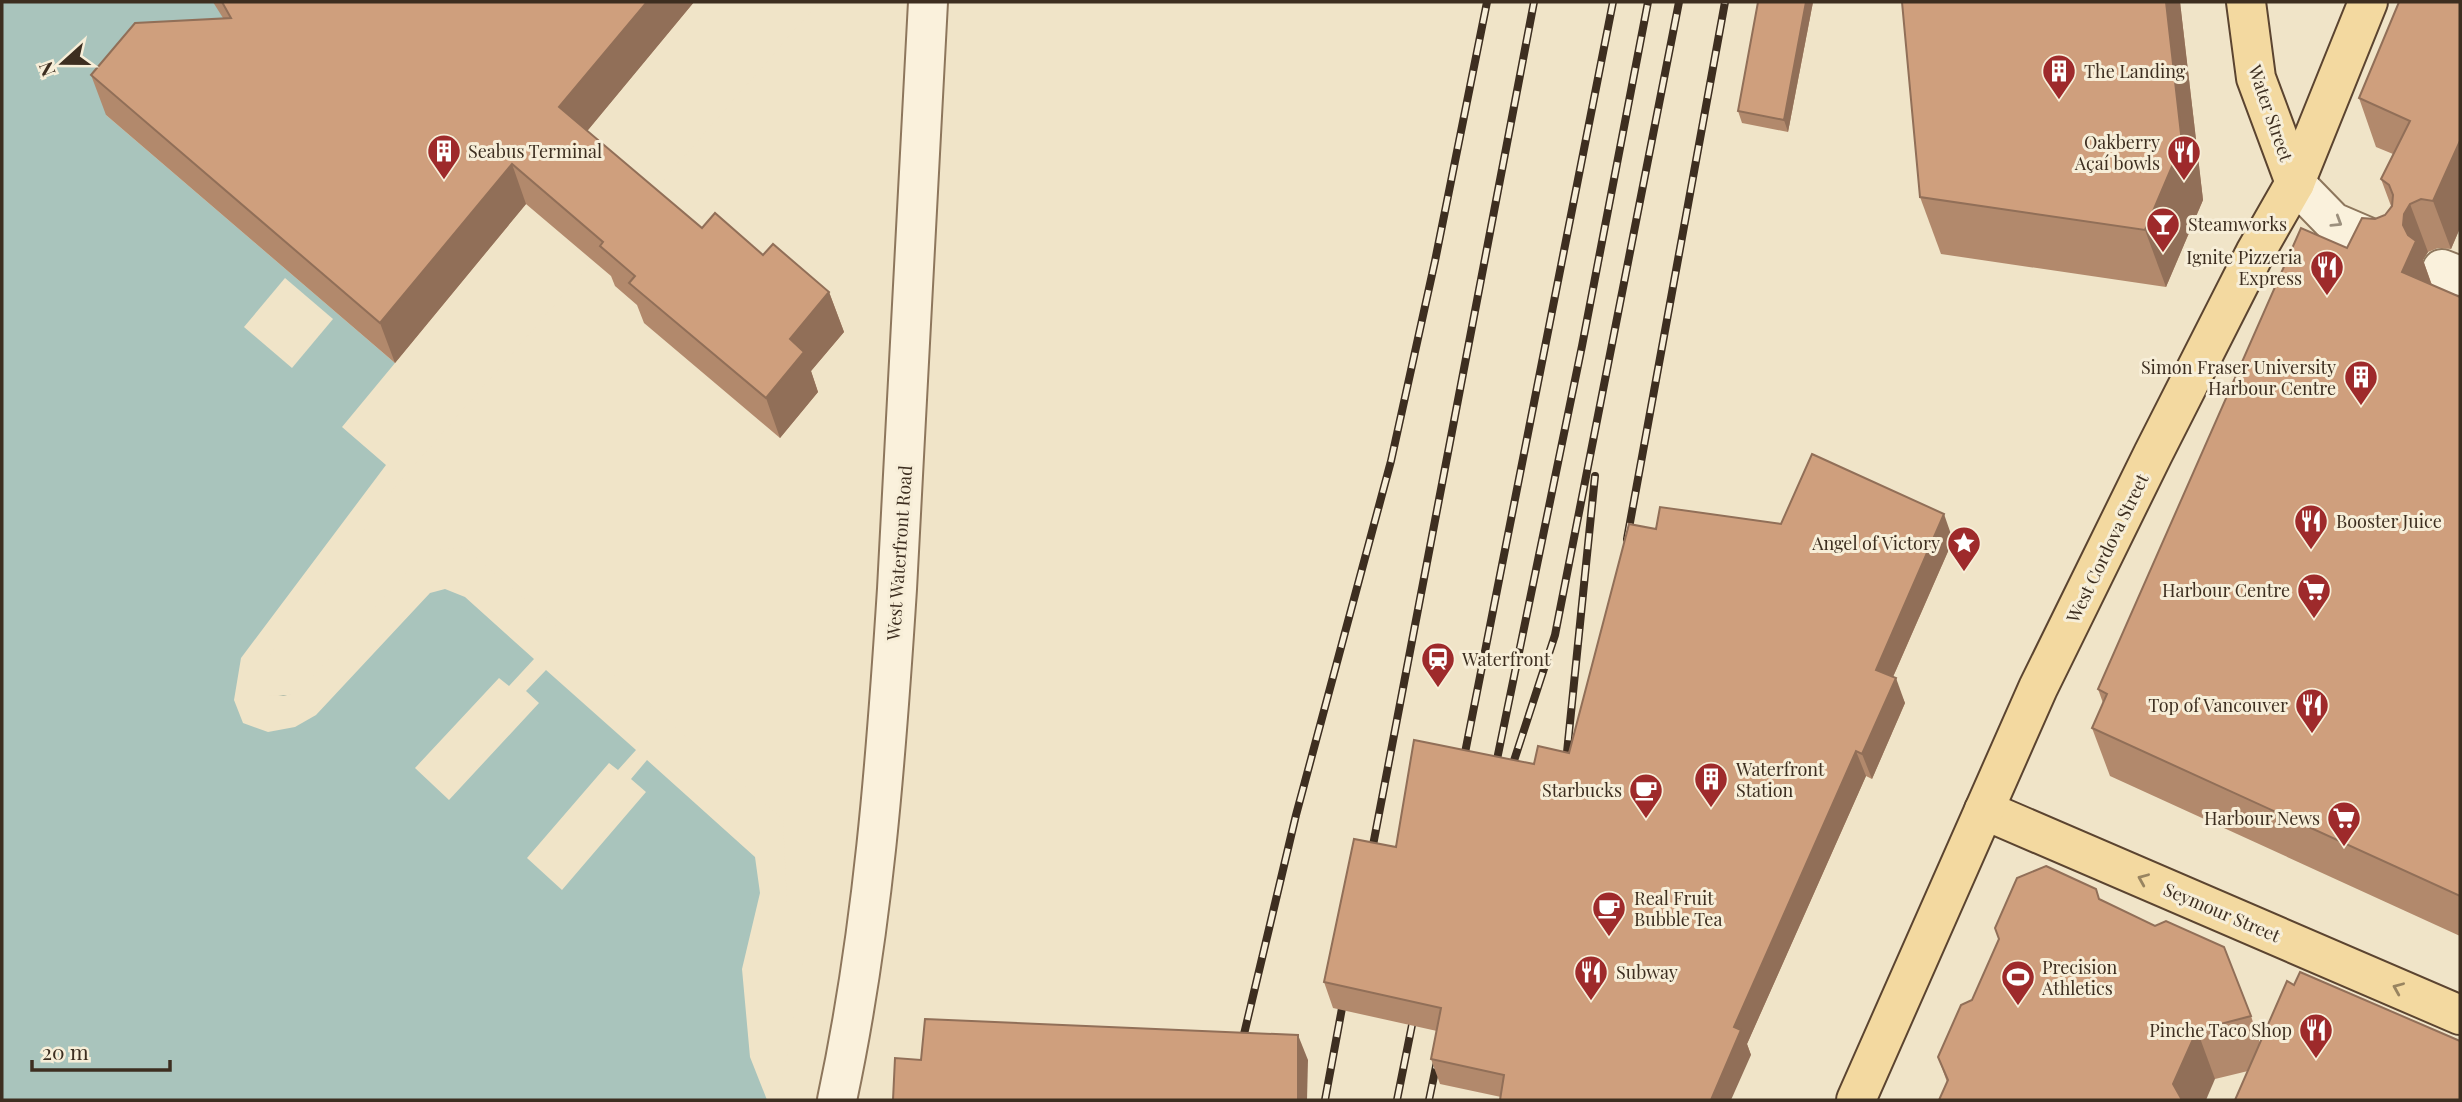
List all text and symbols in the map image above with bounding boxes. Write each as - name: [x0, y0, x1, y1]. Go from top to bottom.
- north arrow: [28, 28, 98, 98]
- building icon: The Landing: [2040, 52, 2078, 101]
- text: N: [32, 58, 61, 81]
- place label: The Landing: [2084, 59, 2186, 83]
- street label: Water Street: [2243, 61, 2299, 165]
- place label: Oakberry Açaí bowls: [2074, 130, 2160, 175]
- building icon: Seabus Terminal: [425, 132, 463, 181]
- restaurant icon: Oakberry Açaí bowls: [2165, 133, 2203, 182]
- place label: Seabus Terminal: [468, 139, 602, 163]
- bar icon: Steamworks: [2144, 205, 2182, 254]
- place label: Steamworks: [2188, 212, 2287, 236]
- one-way arrow: [2329, 214, 2342, 227]
- place label: Ignite Pizzeria Express: [2186, 245, 2302, 290]
- restaurant icon: Ignite Pizzeria Express: [2308, 248, 2346, 297]
- place label: Simon Fraser University Harbour Centre: [2141, 355, 2336, 400]
- building icon: Simon Fraser University Harbour Centre: [2342, 358, 2380, 407]
- street label: West Waterfront Road: [881, 464, 917, 642]
- street label: West Cordova Street: [2060, 469, 2154, 627]
- restaurant icon: Booster Juice: [2292, 502, 2330, 551]
- place label: Booster Juice: [2336, 509, 2442, 533]
- place icon: Angel of Victory: [1945, 524, 1983, 573]
- place label: Angel of Victory: [1811, 531, 1940, 555]
- supermarket icon: Harbour Centre: [2295, 571, 2333, 620]
- place label: Harbour Centre: [2162, 578, 2290, 602]
- station icon: Waterfront: [1419, 640, 1457, 689]
- place label: Waterfront: [1461, 647, 1551, 671]
- restaurant icon: Top of Vancouver: [2293, 686, 2331, 735]
- place label: Top of Vancouver: [2148, 693, 2288, 717]
- place label: Waterfront Station: [1735, 757, 1825, 802]
- building icon: Waterfront Station: [1692, 760, 1730, 809]
- cafe icon: Starbucks: [1627, 771, 1665, 820]
- place label: Starbucks: [1542, 778, 1622, 802]
- supermarket icon: Harbour News: [2325, 799, 2363, 848]
- place label: Harbour News: [2204, 806, 2320, 830]
- one-way arrow: [2138, 873, 2150, 887]
- street label: Seymour Street: [2160, 877, 2285, 948]
- place label: Real Fruit Bubble Tea: [1634, 886, 1722, 931]
- cafe icon: Real Fruit Bubble Tea: [1590, 889, 1628, 938]
- restaurant icon: Subway: [1572, 953, 1610, 1002]
- place label: Precision Athletics: [2041, 955, 2117, 1000]
- sports icon: Precision Athletics: [1999, 958, 2037, 1007]
- place label: Subway: [1616, 960, 1678, 984]
- one-way arrow: [2392, 982, 2405, 996]
- restaurant icon: Pinche Taco Shop: [2297, 1011, 2335, 1060]
- place label: Pinche Taco Shop: [2149, 1018, 2292, 1042]
- scale bar: [32, 1028, 170, 1072]
- text: 20 m: [42, 1037, 89, 1065]

